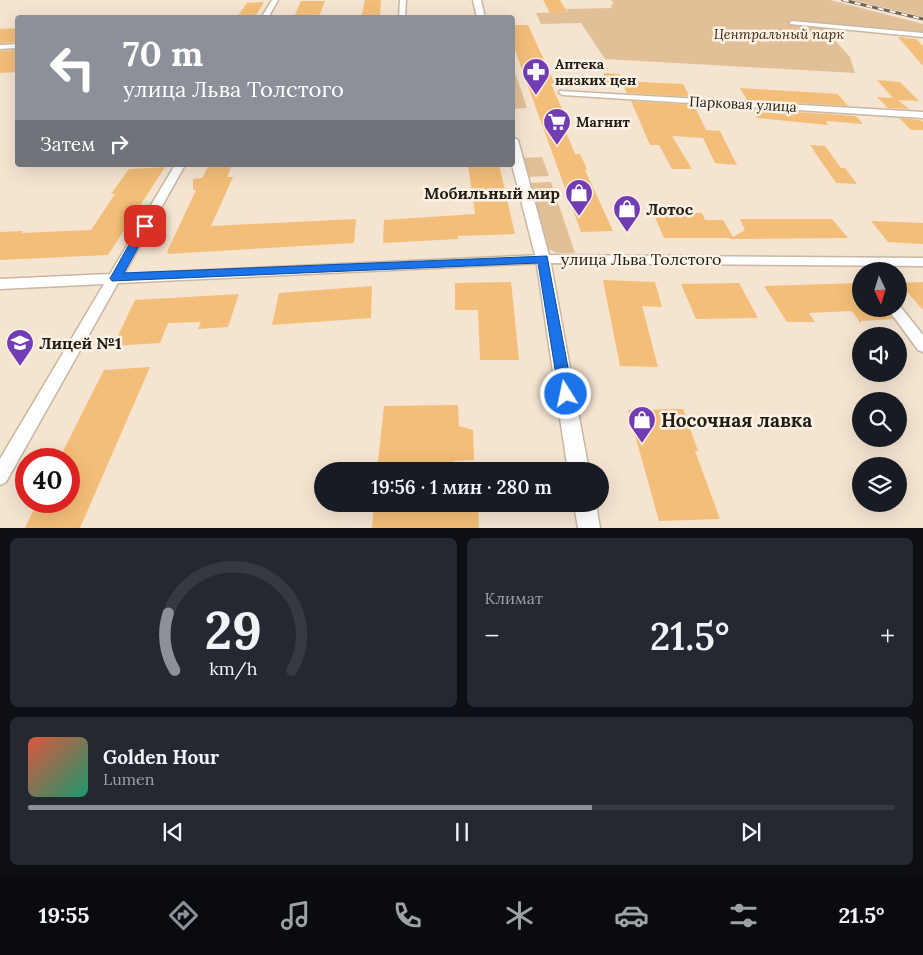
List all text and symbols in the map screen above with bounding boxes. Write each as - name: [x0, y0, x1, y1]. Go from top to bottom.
- park label: Центральный парк: [714, 25, 844, 43]
- text: 70 m: [123, 31, 203, 76]
- icon: left: [40, 35, 105, 100]
- place label: Аптека низких цен: [555, 55, 636, 89]
- pharmacy icon: Аптека низких цен: [521, 57, 551, 96]
- text: улица Льва Толстого: [123, 75, 344, 103]
- street label: Парковая улица: [689, 92, 797, 116]
- supermarket icon: Магнит: [542, 107, 572, 146]
- place label: Магнит: [576, 113, 630, 131]
- icon: right: [105, 130, 133, 158]
- text: Затем: [40, 132, 95, 156]
- shop icon: Мобильный мир: [564, 178, 594, 217]
- place label: Мобильный мир: [424, 183, 560, 203]
- shop icon: Лотос: [612, 194, 642, 233]
- place label: Лотос: [646, 199, 694, 219]
- pin: [124, 205, 166, 247]
- icon: arrive: [131, 212, 159, 240]
- street label: улица Льва Толстого: [561, 249, 721, 269]
- north arrow: [852, 262, 908, 318]
- map controls: [852, 262, 907, 512]
- button: sound: [852, 327, 907, 382]
- school or university icon: Лицей №1: [5, 328, 35, 367]
- place label: Лицей №1: [39, 333, 122, 353]
- position arrow: [539, 367, 591, 419]
- button: search: [852, 392, 907, 447]
- shop icon: Носочная лавка: [627, 405, 657, 444]
- place label: Носочная лавка: [661, 408, 812, 432]
- speed limit sign: 40: [15, 448, 80, 513]
- button: layers: [852, 457, 907, 512]
- text: 19:56 · 1 мин · 280 m: [371, 475, 552, 499]
- text: Климат: [485, 588, 543, 608]
- text: 29: [204, 597, 262, 663]
- text: 21.5°: [650, 612, 730, 660]
- text: −: [485, 618, 499, 654]
- text: +: [880, 618, 895, 654]
- text: km/h: [209, 657, 258, 680]
- text: Golden Hour: [103, 745, 219, 769]
- text: Lumen: [103, 769, 155, 789]
- icon: previous: [159, 818, 187, 846]
- icon: pause: [448, 818, 476, 846]
- icon: next: [737, 818, 765, 846]
- icon: directions: [166, 898, 201, 933]
- icon: music: [278, 898, 313, 933]
- icon: phone: [390, 898, 425, 933]
- icon: climate: [502, 898, 537, 933]
- icon: car: [614, 898, 649, 933]
- icon: filters: [726, 898, 761, 933]
- text: 19:55: [39, 901, 89, 929]
- text: 21.5°: [838, 901, 884, 929]

